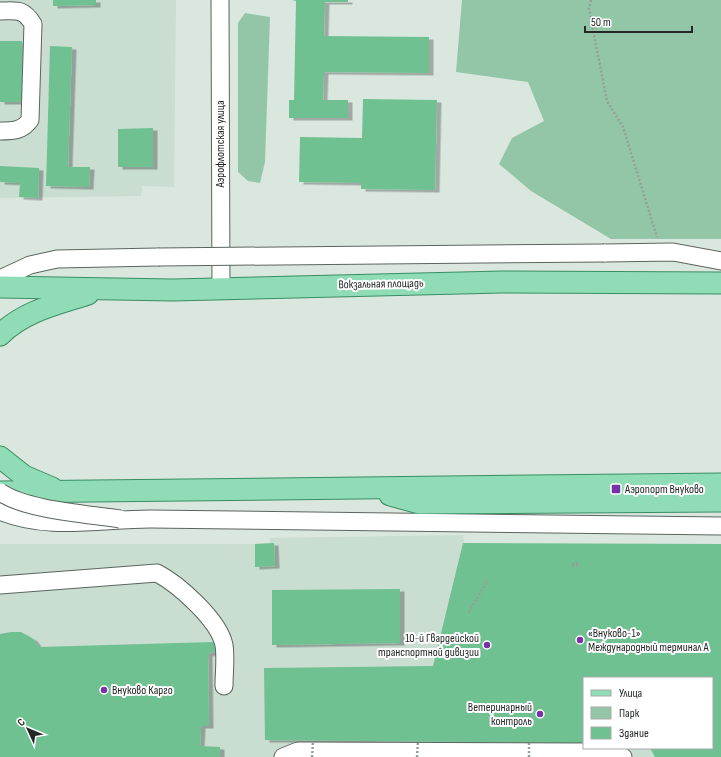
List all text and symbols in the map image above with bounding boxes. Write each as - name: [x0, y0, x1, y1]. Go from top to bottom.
- scale bar: [585, 8, 692, 34]
- text: 50 m: [591, 15, 611, 30]
- street label: Аэрофлотская улица: [213, 100, 228, 189]
- street label: Вокзальная площадь: [338, 276, 424, 292]
- place label: Аэропорт Внуково: [624, 482, 704, 497]
- marker: Аэропорт Внуково: [610, 483, 622, 495]
- place label: «Внуково-1» Международный терминал А: [588, 626, 709, 655]
- place label: 10-й Гвардейской транспортной дивизии: [378, 631, 479, 660]
- marker: «Внуково-1» Международный терминал А: [575, 635, 585, 645]
- marker: 10-й Гвардейской транспортной дивизии: [482, 640, 492, 650]
- legend: [583, 677, 713, 749]
- place label: Внуково Карго: [112, 683, 173, 698]
- marker: Внуково Карго: [99, 685, 109, 695]
- text: Улица: [619, 686, 643, 701]
- place label: Ветеринарный контроль: [468, 700, 532, 729]
- text: Парк: [619, 706, 640, 721]
- north arrow: [8, 709, 48, 749]
- marker: Ветеринарный контроль: [535, 709, 545, 719]
- text: С: [15, 716, 28, 729]
- text: Здание: [619, 726, 649, 741]

